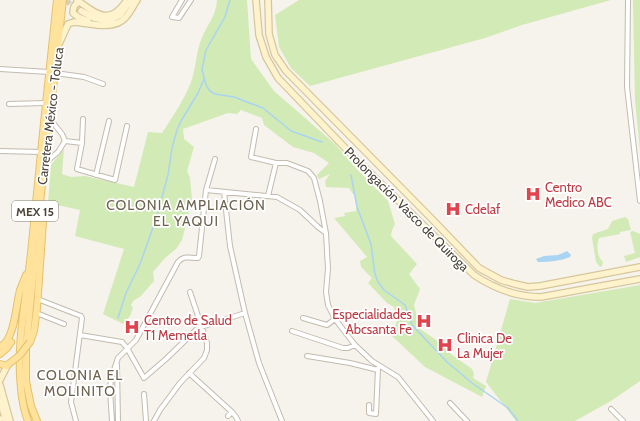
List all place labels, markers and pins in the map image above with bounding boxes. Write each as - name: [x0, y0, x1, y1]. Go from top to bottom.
- place label: Centro Medico ABC: [545, 179, 612, 210]
- hospital icon: Centro Medico ABC: [524, 185, 542, 203]
- hospital icon: Cdelaf: [444, 200, 462, 218]
- place label: Cdelaf: [465, 201, 501, 217]
- place label: Especialidades Abcsanta Fe: [332, 306, 413, 337]
- place label: Centro de Salud T1 Memetla: [144, 312, 232, 343]
- hospital icon: Especialidades Abcsanta Fe: [415, 312, 433, 330]
- hospital icon: Centro de Salud T1 Memetla: [123, 318, 141, 336]
- place label: Clinica De La Mujer: [457, 330, 512, 362]
- hospital icon: Clinica De La Mujer: [436, 336, 454, 354]

